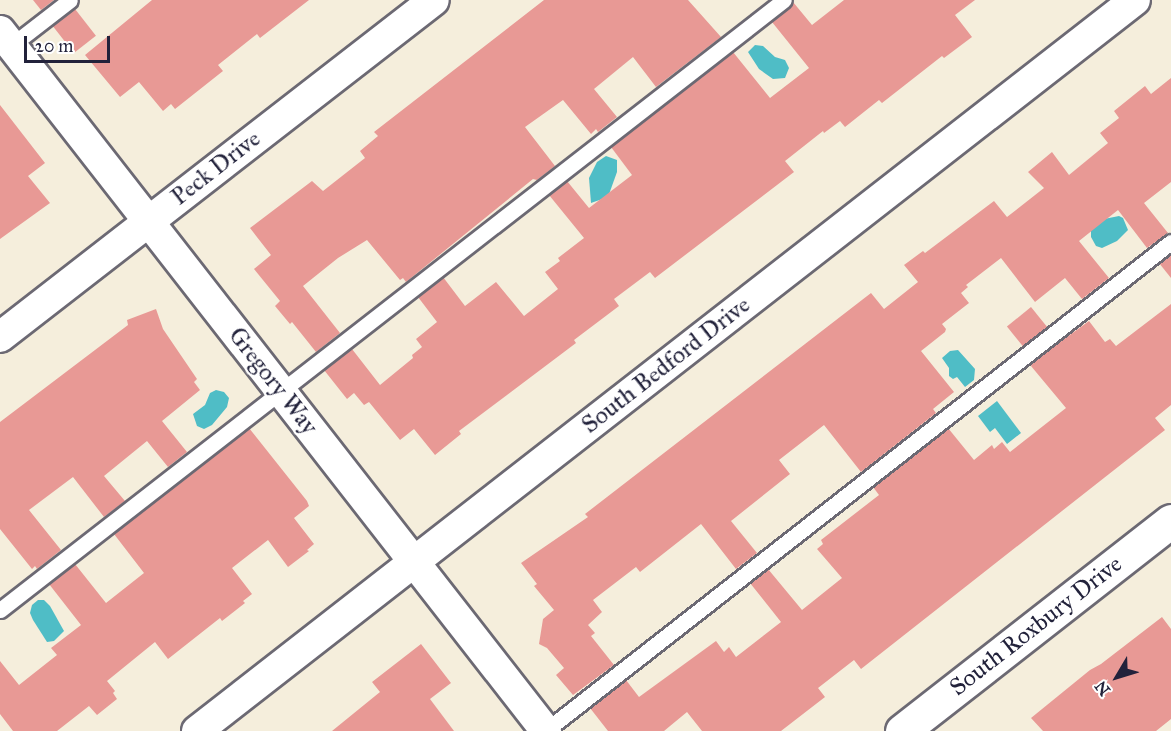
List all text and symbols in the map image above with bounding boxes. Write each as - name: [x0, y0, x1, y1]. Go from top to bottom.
- scale bar: [27, 24, 112, 62]
- text: 20 m: [35, 35, 73, 57]
- street label: Peck Drive: [166, 124, 266, 212]
- street label: South Bedford Drive: [576, 290, 756, 440]
- street label: Gregory Way: [222, 322, 324, 440]
- street label: South Roxbury Drive: [944, 550, 1128, 702]
- north arrow: [1087, 647, 1147, 707]
- text: N: [1091, 677, 1114, 700]

